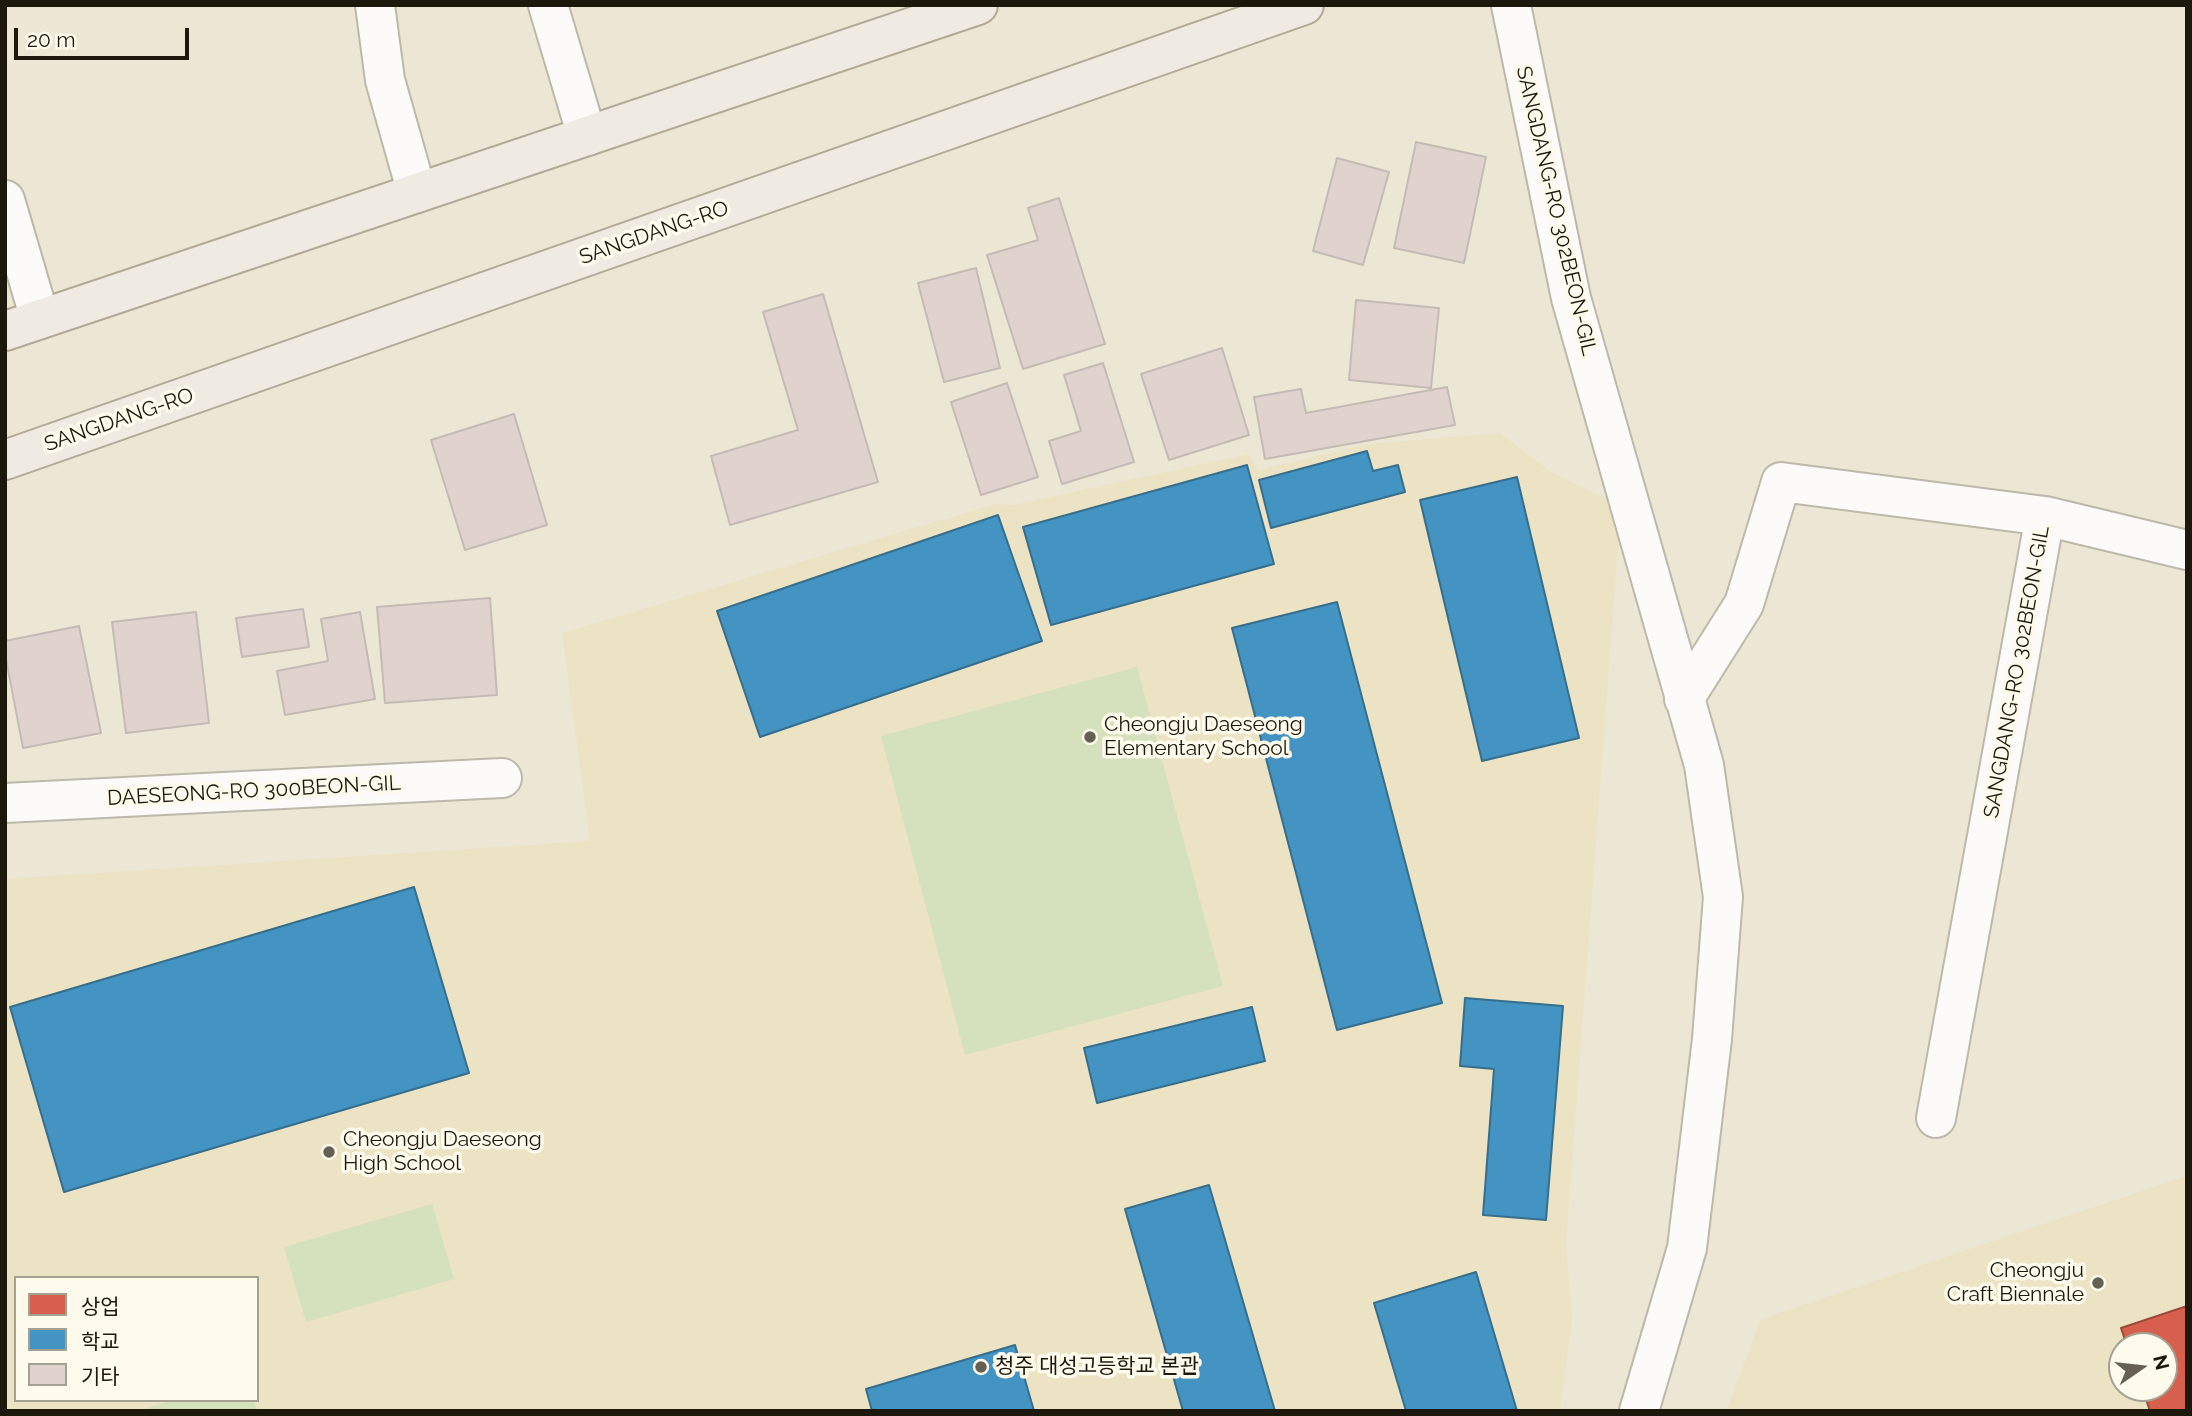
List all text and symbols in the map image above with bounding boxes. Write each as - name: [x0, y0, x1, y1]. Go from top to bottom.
- scale bar: [18, 14, 192, 58]
- text: 20 m: [27, 27, 75, 52]
- street label: SANGDANG-RO 302BEON-GIL: [1510, 64, 1602, 358]
- street label: SANGDANG-RO: [576, 196, 732, 270]
- street label: SANGDANG-RO: [41, 383, 197, 457]
- street label: SANGDANG-RO 302BEON-GIL: [1979, 524, 2055, 820]
- place label: Cheongju Daeseong Elementary School: [1104, 712, 1303, 762]
- marker: Cheongju Daeseong Elementary School: [1082, 729, 1098, 745]
- street label: DAESEONG-RO 300BEON-GIL: [107, 771, 401, 811]
- place label: Cheongju Daeseong High School: [343, 1127, 542, 1177]
- marker: Cheongju Daeseong High School: [321, 1144, 337, 1160]
- place label: Cheongju Craft Biennale: [1947, 1258, 2084, 1308]
- marker: Cheongju Craft Biennale: [2090, 1275, 2106, 1291]
- legend: [14, 1276, 259, 1402]
- text: 상업: [81, 1294, 120, 1319]
- text: 학교: [81, 1329, 120, 1354]
- north arrow: [2108, 1332, 2178, 1402]
- text: N: [2149, 1353, 2174, 1372]
- place label: 청주 대성고등학교 본관: [995, 1354, 1199, 1380]
- marker: 청주 대성고등학교 본관: [973, 1359, 989, 1375]
- text: 기타: [81, 1364, 120, 1389]

